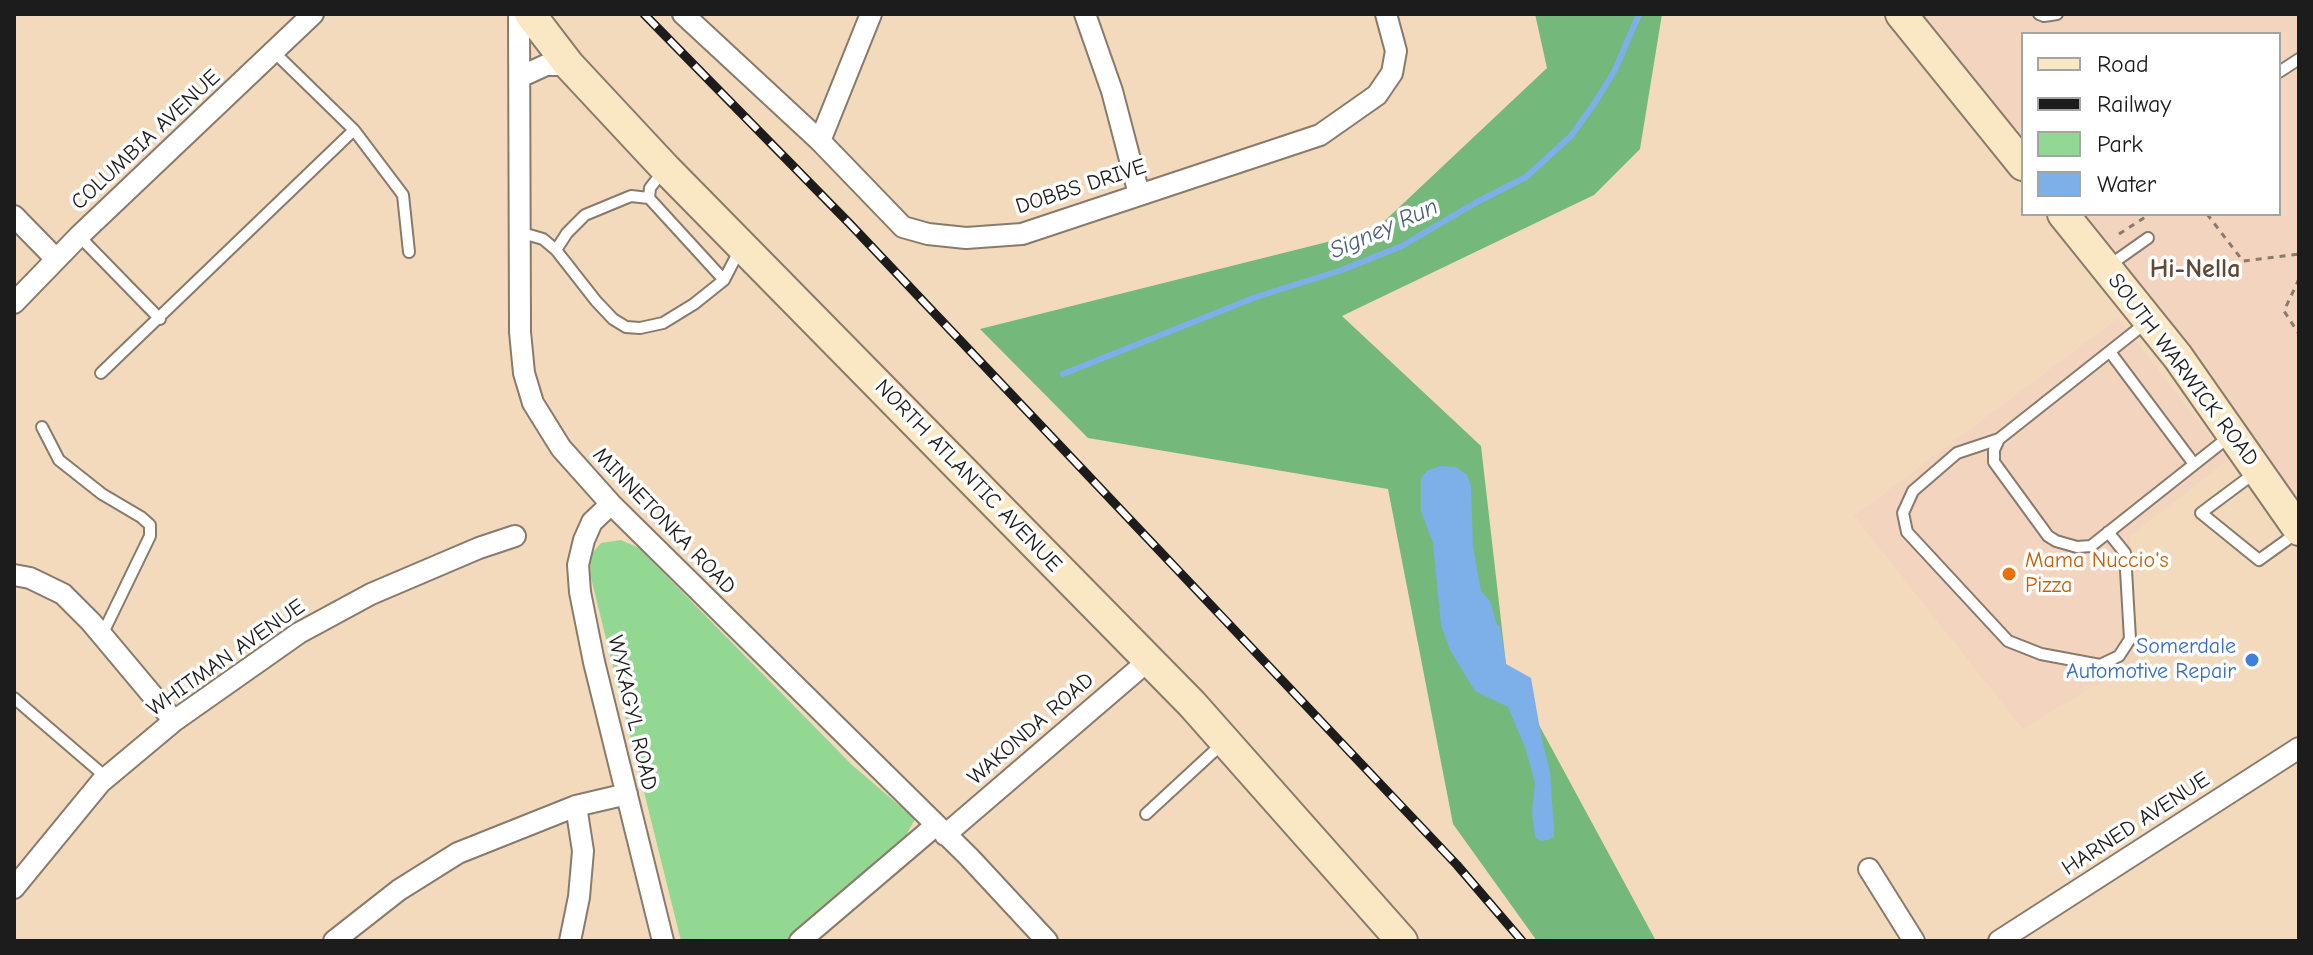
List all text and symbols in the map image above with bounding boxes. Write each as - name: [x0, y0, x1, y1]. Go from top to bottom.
- legend: [2021, 32, 2281, 216]
- text: Road: [2097, 50, 2149, 78]
- street label: COLUMBIA AVENUE: [66, 64, 226, 216]
- text: Railway: [2097, 90, 2171, 118]
- text: Park: [2097, 130, 2143, 158]
- street label: DOBBS DRIVE: [1013, 154, 1149, 220]
- text: Water: [2097, 170, 2156, 198]
- water label: Signey Run: [1325, 192, 1443, 266]
- district label: Hi-Nella: [2150, 254, 2240, 286]
- street label: SOUTH WARWICK ROAD: [2102, 269, 2264, 471]
- street label: NORTH ATLANTIC AVENUE: [869, 374, 1067, 578]
- street label: MINNETONKA ROAD: [587, 442, 741, 600]
- place label: Mama Nuccio's Pizza: [2025, 548, 2169, 600]
- marker: Mama Nuccio's Pizza: [2000, 565, 2018, 583]
- street label: WHITMAN AVENUE: [142, 594, 310, 722]
- street label: WYKAGYL ROAD: [601, 633, 663, 793]
- place label: Somerdale Automotive Repair: [2066, 634, 2236, 686]
- marker: Somerdale Automotive Repair: [2243, 651, 2261, 669]
- street label: WAKONDA ROAD: [963, 667, 1099, 791]
- street label: HARNED AVENUE: [2057, 766, 2215, 882]

